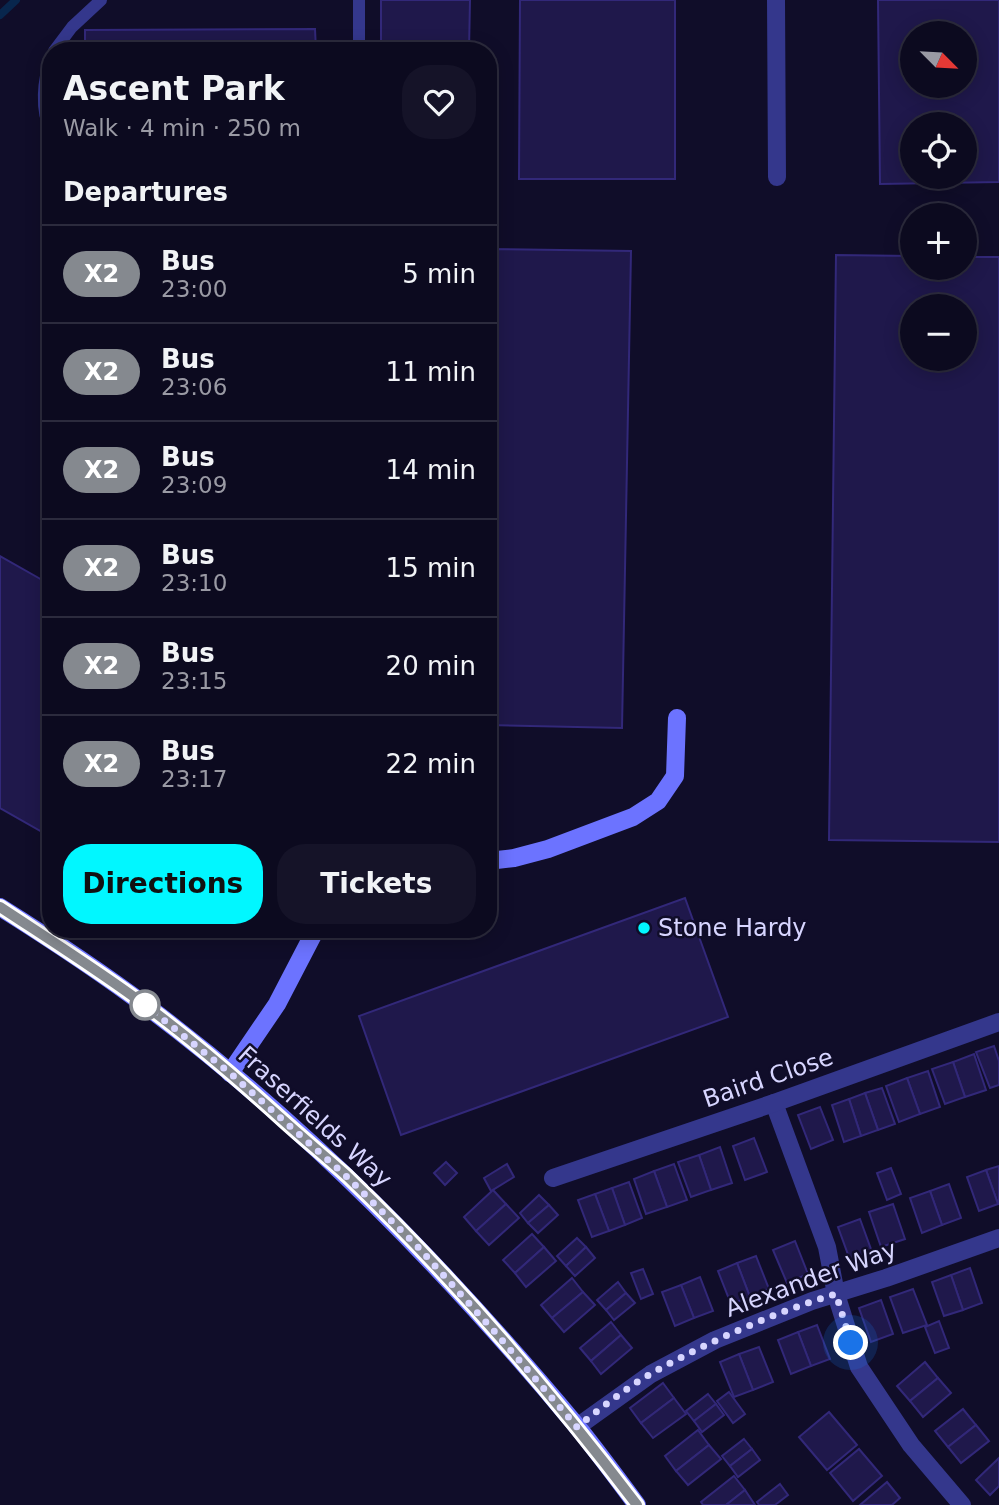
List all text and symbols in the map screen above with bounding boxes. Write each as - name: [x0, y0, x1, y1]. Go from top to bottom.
- north arrow: [900, 21, 976, 98]
- map controls: [900, 21, 977, 371]
- button: heart: [402, 65, 476, 139]
- text: Ascent Park: [63, 69, 285, 108]
- button: locate: [900, 112, 977, 189]
- text: Walk · 4 min · 250 m: [63, 115, 301, 141]
- text: Departures: [63, 177, 228, 207]
- button: +: [900, 203, 977, 280]
- text: Bus: [161, 246, 215, 276]
- text: 5 min: [402, 259, 476, 289]
- text: X2: [84, 260, 119, 288]
- text: 23:00: [161, 276, 227, 302]
- button: −: [900, 294, 977, 371]
- text: Bus: [161, 344, 215, 374]
- text: 11 min: [386, 357, 476, 387]
- text: X2: [84, 358, 119, 386]
- text: 23:06: [161, 374, 227, 400]
- text: Bus: [161, 442, 215, 472]
- text: 14 min: [386, 455, 476, 485]
- text: X2: [84, 456, 119, 484]
- text: 23:09: [161, 472, 227, 498]
- text: Bus: [161, 540, 215, 570]
- text: 15 min: [386, 553, 476, 583]
- text: X2: [84, 554, 119, 582]
- text: 23:10: [161, 570, 227, 596]
- text: Bus: [161, 638, 215, 668]
- text: 20 min: [386, 651, 476, 681]
- text: X2: [84, 652, 119, 680]
- text: 23:15: [161, 668, 227, 694]
- text: Bus: [161, 736, 215, 766]
- text: 22 min: [386, 749, 476, 779]
- text: X2: [84, 750, 119, 778]
- text: 23:17: [161, 766, 227, 792]
- button: Directions: [63, 844, 263, 924]
- button: Tickets: [277, 844, 476, 924]
- place label: Stone Hardy: [658, 914, 807, 942]
- marker: Stone Hardy: [636, 920, 652, 936]
- unlabelled marker: [130, 990, 160, 1020]
- street label: Fraserfields Way: [233, 1041, 397, 1193]
- street label: Baird Close: [699, 1043, 837, 1113]
- street label: Alexander Way: [722, 1235, 900, 1323]
- your location: [833, 1325, 868, 1360]

